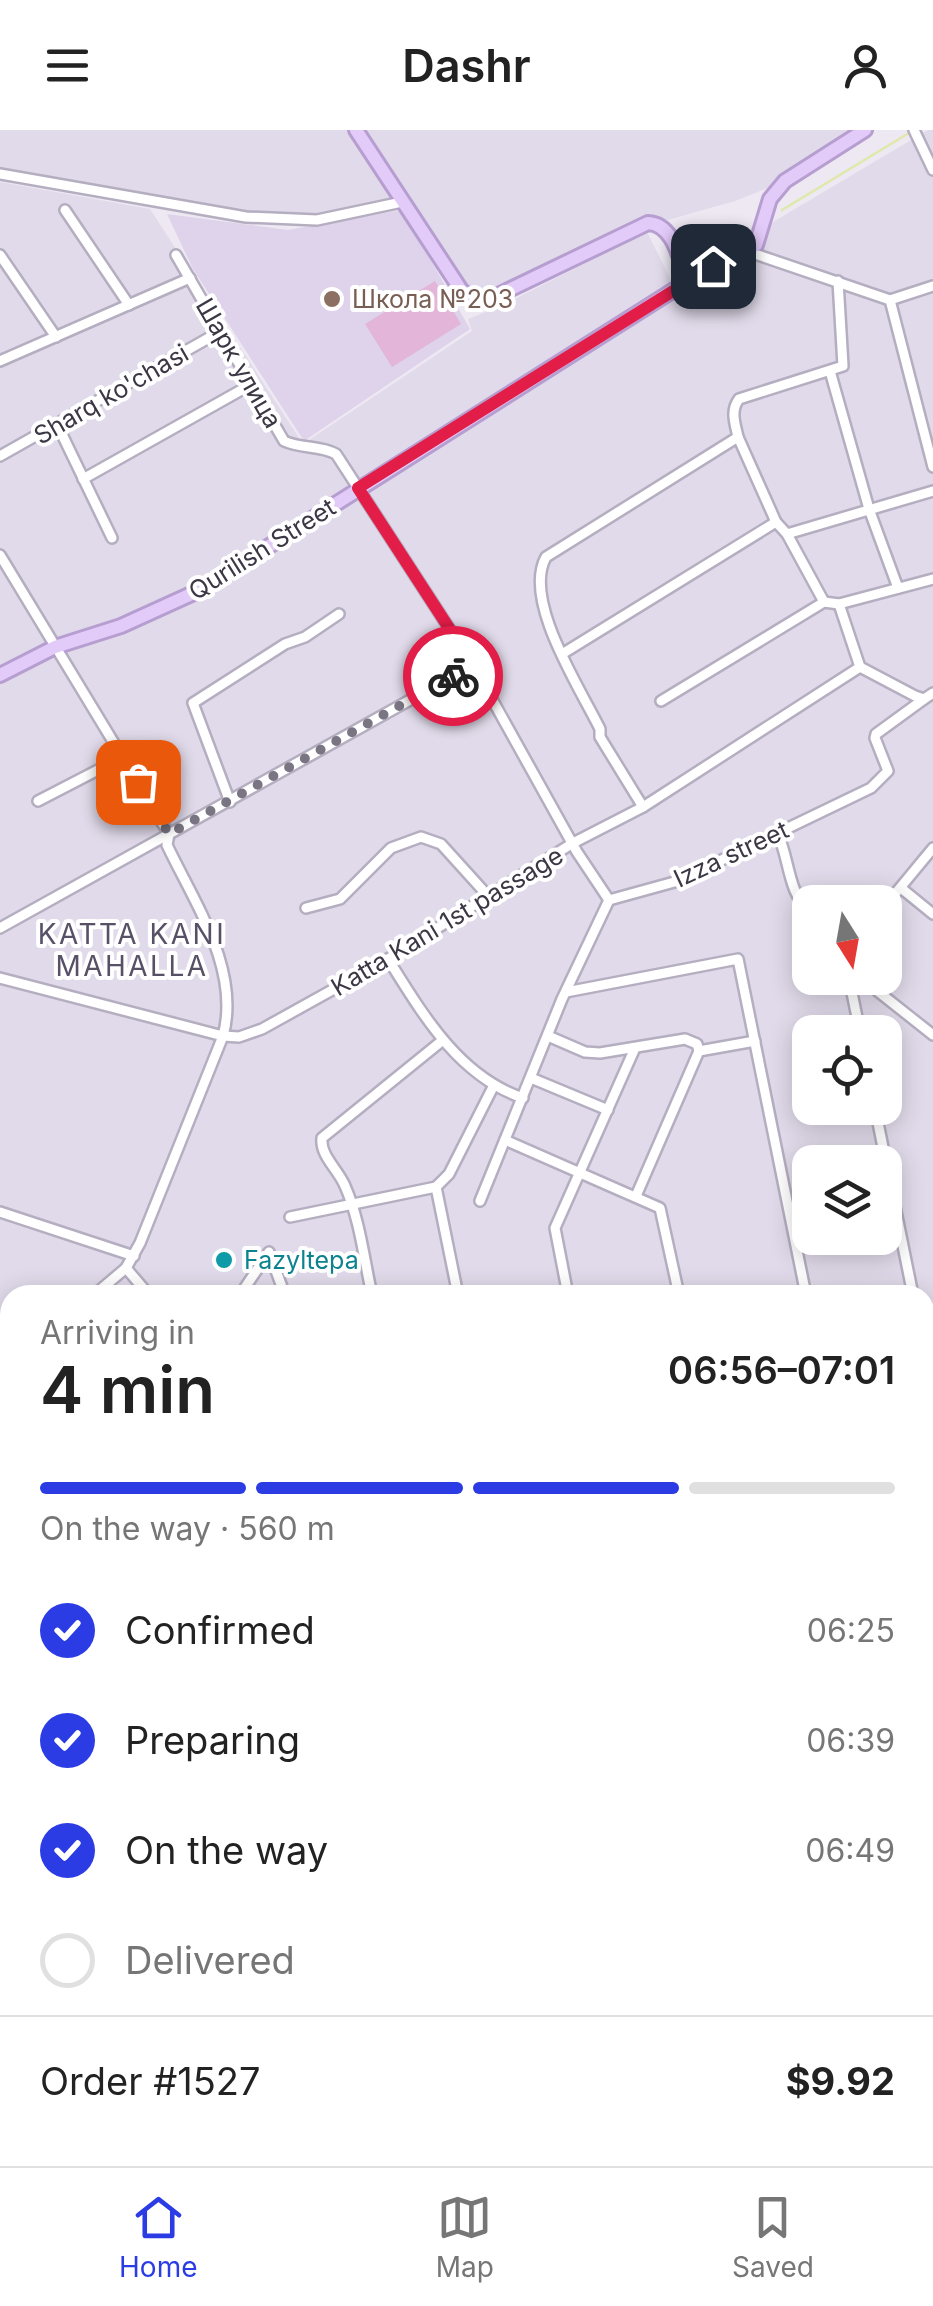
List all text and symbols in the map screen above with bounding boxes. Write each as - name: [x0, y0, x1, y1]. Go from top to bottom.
- icon: menu: [40, 38, 95, 93]
- text: Dashr: [402, 38, 531, 93]
- icon: person: [838, 38, 893, 93]
- pin: [671, 224, 756, 309]
- icon: home: [686, 239, 741, 294]
- place label: Школа №203: [352, 284, 513, 314]
- marker: Школа №203: [321, 288, 343, 310]
- street label: Шарк улица: [190, 293, 288, 433]
- street label: Sharq ko'chasi: [28, 338, 194, 450]
- street label: Qurilish Street: [183, 492, 341, 606]
- courier: [403, 626, 503, 726]
- icon: bike: [426, 649, 481, 704]
- pin: [96, 740, 181, 825]
- icon: bag: [111, 755, 166, 810]
- street label: Izza street: [669, 814, 793, 894]
- street label: Katta Kani 1st passage: [326, 840, 568, 1002]
- north arrow: [792, 885, 902, 995]
- map controls: [792, 885, 902, 1255]
- district label: KATTA KANI MAHALLA: [38, 917, 226, 983]
- button: locate: [792, 1015, 902, 1125]
- button: layers: [792, 1145, 902, 1255]
- place label: Fazyltepa: [244, 1245, 359, 1275]
- marker: Fazyltepa: [213, 1249, 235, 1271]
- text: Arriving in: [40, 1313, 195, 1352]
- text: 06:56–07:01: [668, 1347, 895, 1393]
- text: 4 min: [40, 1350, 215, 1429]
- text: On the way · 560 m: [40, 1509, 335, 1548]
- icon: check: [40, 1603, 95, 1658]
- text: Confirmed: [125, 1607, 315, 1653]
- text: 06:25: [807, 1611, 895, 1650]
- icon: check: [40, 1713, 95, 1768]
- text: Preparing: [125, 1717, 300, 1763]
- text: 06:39: [806, 1721, 895, 1760]
- icon: check: [40, 1823, 95, 1878]
- text: On the way: [125, 1827, 328, 1873]
- text: 06:49: [805, 1831, 895, 1870]
- text: Delivered: [125, 1937, 295, 1983]
- text: Order #1527: [40, 2058, 260, 2104]
- text: $9.92: [786, 2058, 895, 2104]
- tab: Home: [119, 2190, 198, 2284]
- tab: Map: [436, 2190, 494, 2284]
- tab: Saved: [732, 2190, 814, 2284]

